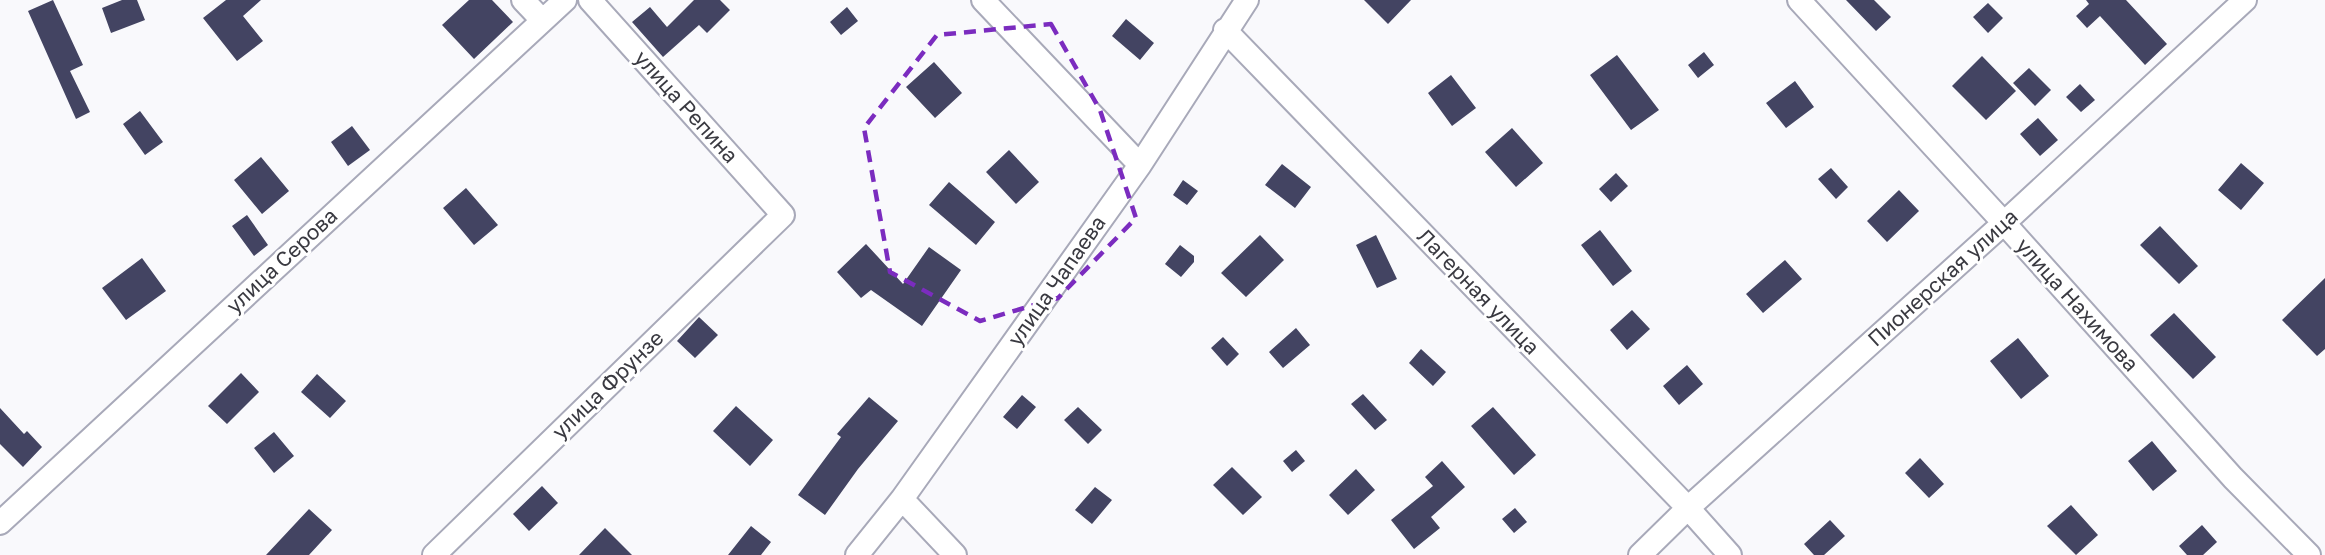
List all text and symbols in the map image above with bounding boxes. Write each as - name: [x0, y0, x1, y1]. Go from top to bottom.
- street label: улица Репина: [629, 45, 744, 168]
- street label: улица Серова: [220, 202, 342, 318]
- street label: Пионерская улица: [1862, 203, 2023, 351]
- street label: улица Чапаева: [1002, 210, 1111, 351]
- street label: Лагерная улица: [1412, 223, 1545, 360]
- street label: улица Нахимова: [2011, 232, 2144, 376]
- street label: улица Фрунзе: [546, 325, 669, 444]

